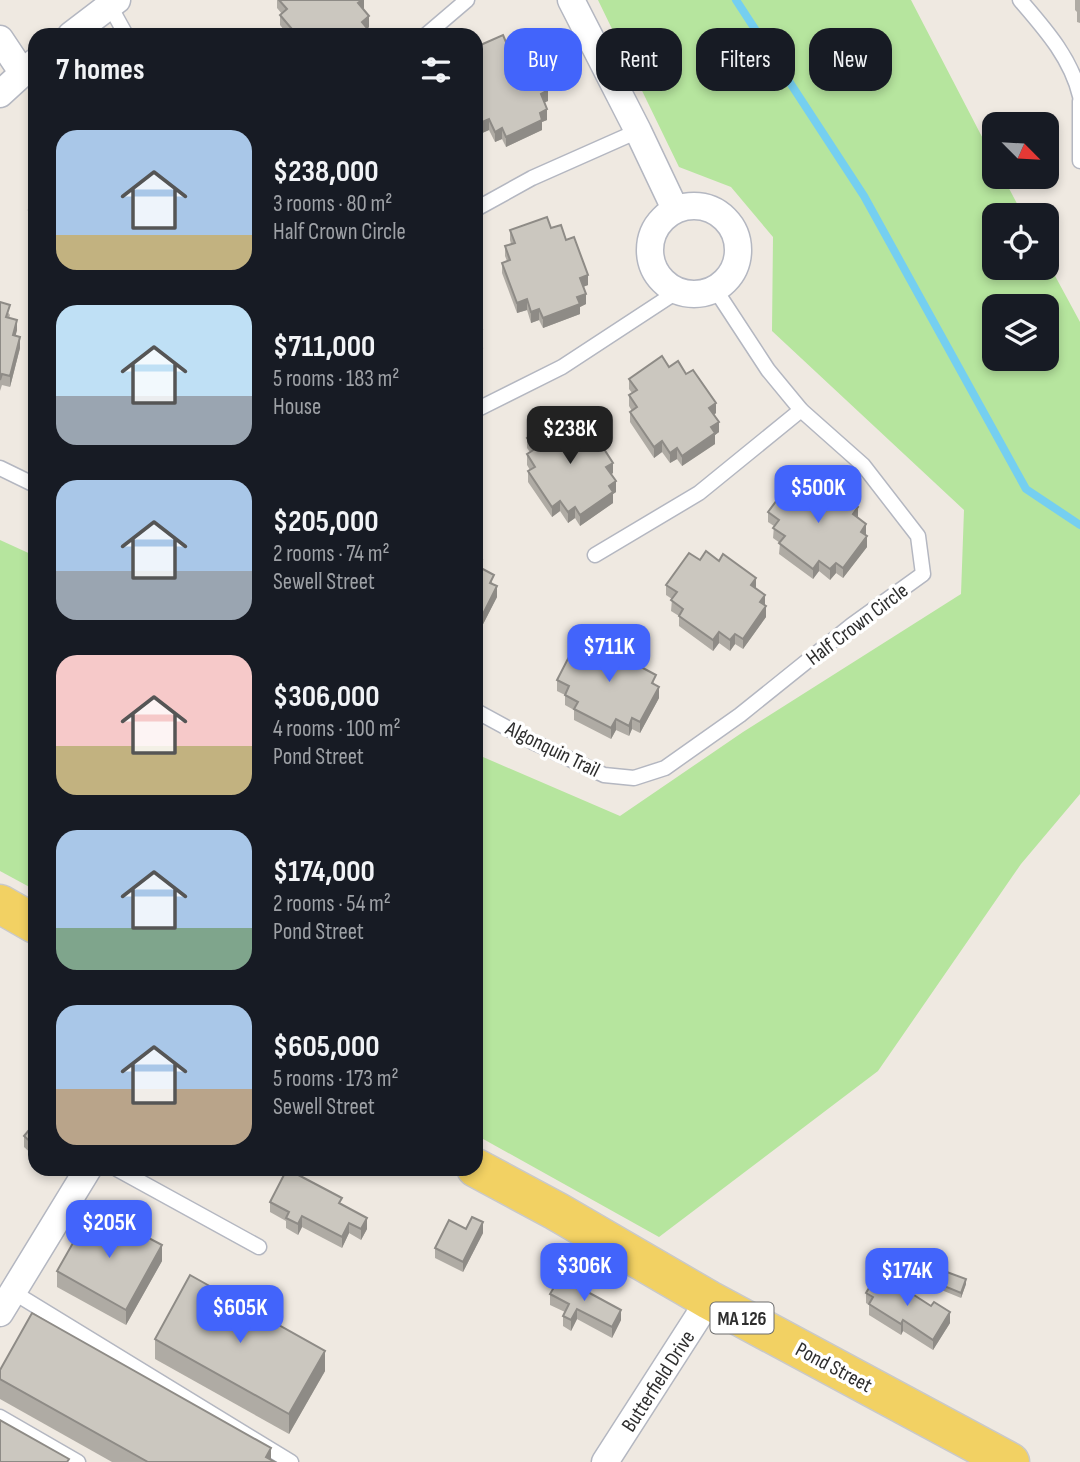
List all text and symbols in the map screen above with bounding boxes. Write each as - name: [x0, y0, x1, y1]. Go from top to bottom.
- chip: Buy: [504, 28, 582, 91]
- chip: Rent: [596, 28, 682, 91]
- chip: Filters: [696, 28, 795, 91]
- chip: New: [809, 28, 892, 91]
- icon: filters: [417, 51, 455, 89]
- text: 7 homes: [56, 52, 144, 88]
- north arrow: [982, 112, 1059, 189]
- map controls: [982, 112, 1059, 371]
- text: $238,000: [273, 154, 379, 190]
- icon: home: [112, 158, 196, 242]
- text: 3 rooms · 80 m²: [273, 190, 392, 218]
- button: locate: [982, 203, 1059, 280]
- text: Half Crown Circle: [273, 218, 406, 246]
- button: layers: [982, 294, 1059, 371]
- text: $711,000: [273, 329, 375, 365]
- icon: home: [112, 333, 196, 417]
- text: 5 rooms · 183 m²: [273, 365, 399, 393]
- text: House: [273, 393, 321, 421]
- pin: $238K: [521, 406, 619, 466]
- text: $238K: [543, 415, 597, 443]
- pin: $500K: [769, 466, 867, 525]
- text: $500K: [790, 474, 846, 502]
- text: $205,000: [273, 504, 378, 540]
- icon: home: [112, 508, 196, 592]
- text: 2 rooms · 74 m²: [273, 540, 390, 568]
- text: Sewell Street: [273, 568, 375, 596]
- street label: Half Crown Circle: [801, 578, 913, 671]
- pin: $711K: [560, 624, 658, 684]
- text: $711K: [583, 633, 635, 661]
- text: $306,000: [273, 679, 379, 715]
- icon: home: [112, 683, 196, 767]
- text: 4 rooms · 100 m²: [273, 715, 401, 743]
- street label: Algonquin Trail: [501, 716, 604, 783]
- text: Pond Street: [273, 743, 364, 771]
- text: $174,000: [273, 854, 375, 890]
- icon: home: [112, 858, 196, 942]
- text: 2 rooms · 54 m²: [273, 890, 391, 918]
- text: Pond Street: [273, 918, 364, 946]
- text: $605,000: [273, 1029, 379, 1065]
- icon: home: [112, 1033, 196, 1117]
- text: 5 rooms · 173 m²: [273, 1065, 399, 1093]
- text: Sewell Street: [273, 1093, 375, 1121]
- pin: $205K: [60, 1200, 158, 1260]
- text: $205K: [82, 1209, 136, 1237]
- pin: $306K: [535, 1244, 633, 1303]
- pin: $174K: [858, 1248, 956, 1308]
- text: $306K: [556, 1252, 612, 1280]
- text: $174K: [881, 1257, 933, 1285]
- pin: $605K: [191, 1286, 289, 1345]
- text: $605K: [213, 1294, 267, 1322]
- road number: MA 126: [710, 1302, 774, 1334]
- street label: Butterfield Drive: [616, 1326, 700, 1437]
- street label: Pond Street: [791, 1337, 876, 1398]

